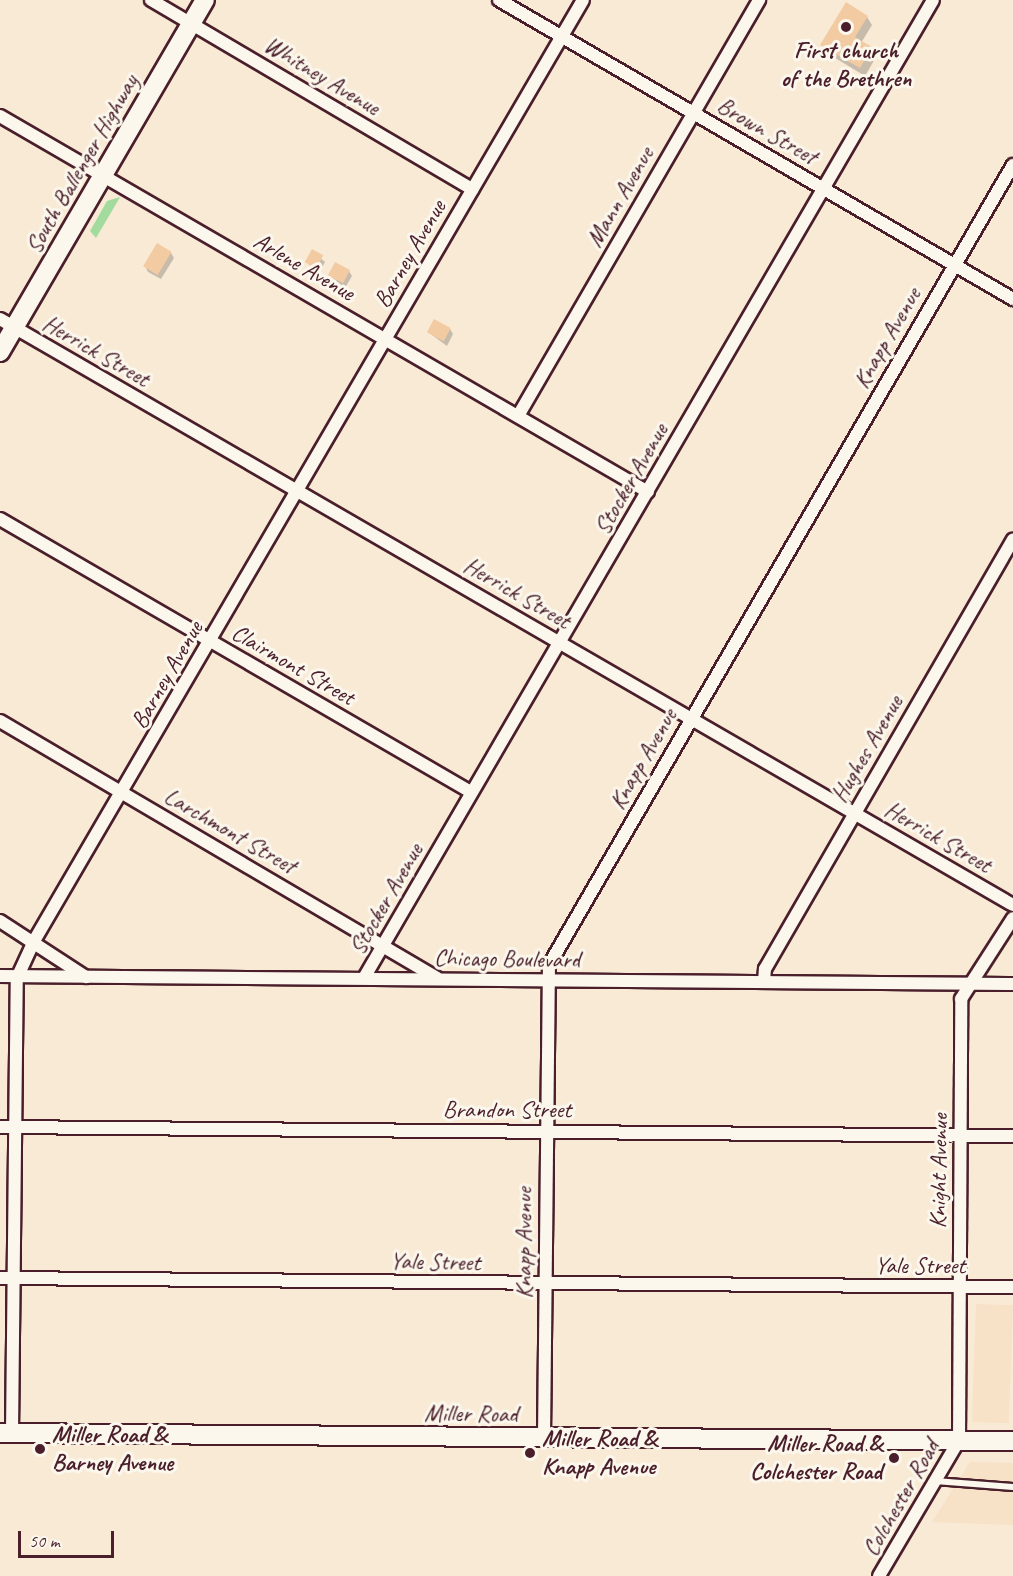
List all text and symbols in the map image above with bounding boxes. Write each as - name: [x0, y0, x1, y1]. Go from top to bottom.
- marker: First church of the Brethren: [839, 20, 853, 34]
- street label: Whitney Avenue: [259, 30, 385, 122]
- place label: First church of the Brethren: [781, 37, 911, 93]
- street label: South Ballenger Highway: [19, 69, 145, 259]
- street label: Brown Street: [712, 91, 822, 171]
- street label: Mann Avenue: [580, 142, 660, 252]
- street label: Barney Avenue: [368, 195, 452, 313]
- street label: Arlene Avenue: [248, 227, 360, 307]
- street label: Knapp Avenue: [847, 283, 927, 393]
- street label: Herrick Street: [37, 309, 155, 393]
- street label: Stocker Avenue: [588, 418, 674, 540]
- street label: Herrick Street: [458, 551, 576, 635]
- street label: Barney Avenue: [125, 616, 209, 734]
- street label: Clairmont Street: [226, 618, 360, 712]
- street label: Hughes Avenue: [825, 690, 909, 808]
- street label: Knapp Avenue: [603, 704, 683, 814]
- street label: Larchmont Street: [159, 782, 301, 880]
- street label: Herrick Street: [879, 795, 997, 879]
- street label: Stocker Avenue: [343, 838, 429, 960]
- street label: Chicago Boulevard: [434, 943, 580, 975]
- street label: Brandon Street: [442, 1096, 572, 1124]
- street label: Knight Avenue: [924, 1113, 954, 1229]
- street label: Knapp Avenue: [510, 1187, 538, 1299]
- street label: Yale Street: [389, 1247, 481, 1277]
- street label: Yale Street: [875, 1252, 965, 1280]
- street label: Miller Road: [424, 1399, 518, 1429]
- place label: Miller Road & Barney Avenue: [52, 1421, 173, 1477]
- place label: Miller Road & Knapp Avenue: [542, 1425, 656, 1481]
- place label: Miller Road & Colchester Road: [750, 1430, 882, 1486]
- street label: Colchester Road: [856, 1435, 946, 1561]
- marker: Miller Road & Barney Avenue: [33, 1442, 47, 1456]
- marker: Miller Road & Knapp Avenue: [523, 1446, 537, 1460]
- marker: Miller Road & Colchester Road: [887, 1451, 901, 1465]
- scale bar: [21, 1519, 117, 1557]
- text: 50 m: [29, 1530, 60, 1552]

